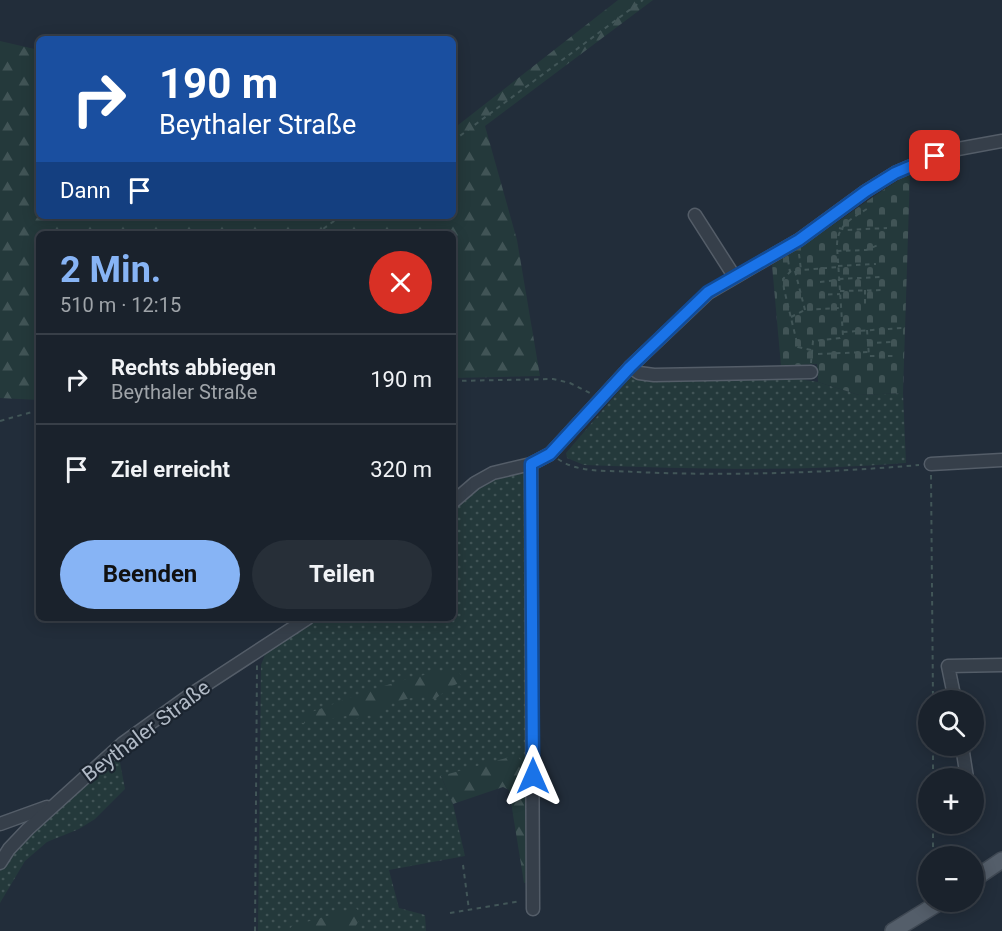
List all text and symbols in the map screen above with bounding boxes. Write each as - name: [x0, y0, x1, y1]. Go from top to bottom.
- text: 190 m: [159, 59, 278, 108]
- icon: right: [60, 60, 138, 138]
- text: Beythaler Straße: [159, 109, 356, 141]
- pin: [909, 130, 960, 181]
- icon: arrive: [918, 139, 951, 172]
- icon: arrive: [123, 174, 156, 207]
- text: Dann: [60, 178, 111, 203]
- text: 2 Min.: [60, 249, 161, 291]
- button: close: [369, 251, 432, 314]
- text: 510 m · 12:15: [60, 293, 181, 317]
- text: Rechts abbiegen: [111, 355, 276, 380]
- icon: right: [60, 363, 93, 396]
- text: 190 m: [370, 367, 432, 392]
- text: Beythaler Straße: [111, 380, 257, 404]
- icon: arrive: [60, 453, 93, 486]
- text: Ziel erreicht: [111, 457, 230, 482]
- text: 320 m: [370, 457, 432, 482]
- button: Beenden: [60, 540, 240, 609]
- button: Teilen: [252, 540, 432, 609]
- street label: Beythaler Straße: [77, 675, 215, 787]
- map controls: [918, 690, 984, 912]
- button: search: [918, 690, 984, 756]
- position arrow: [501, 744, 565, 808]
- button: +: [918, 768, 984, 834]
- button: −: [918, 846, 984, 912]

